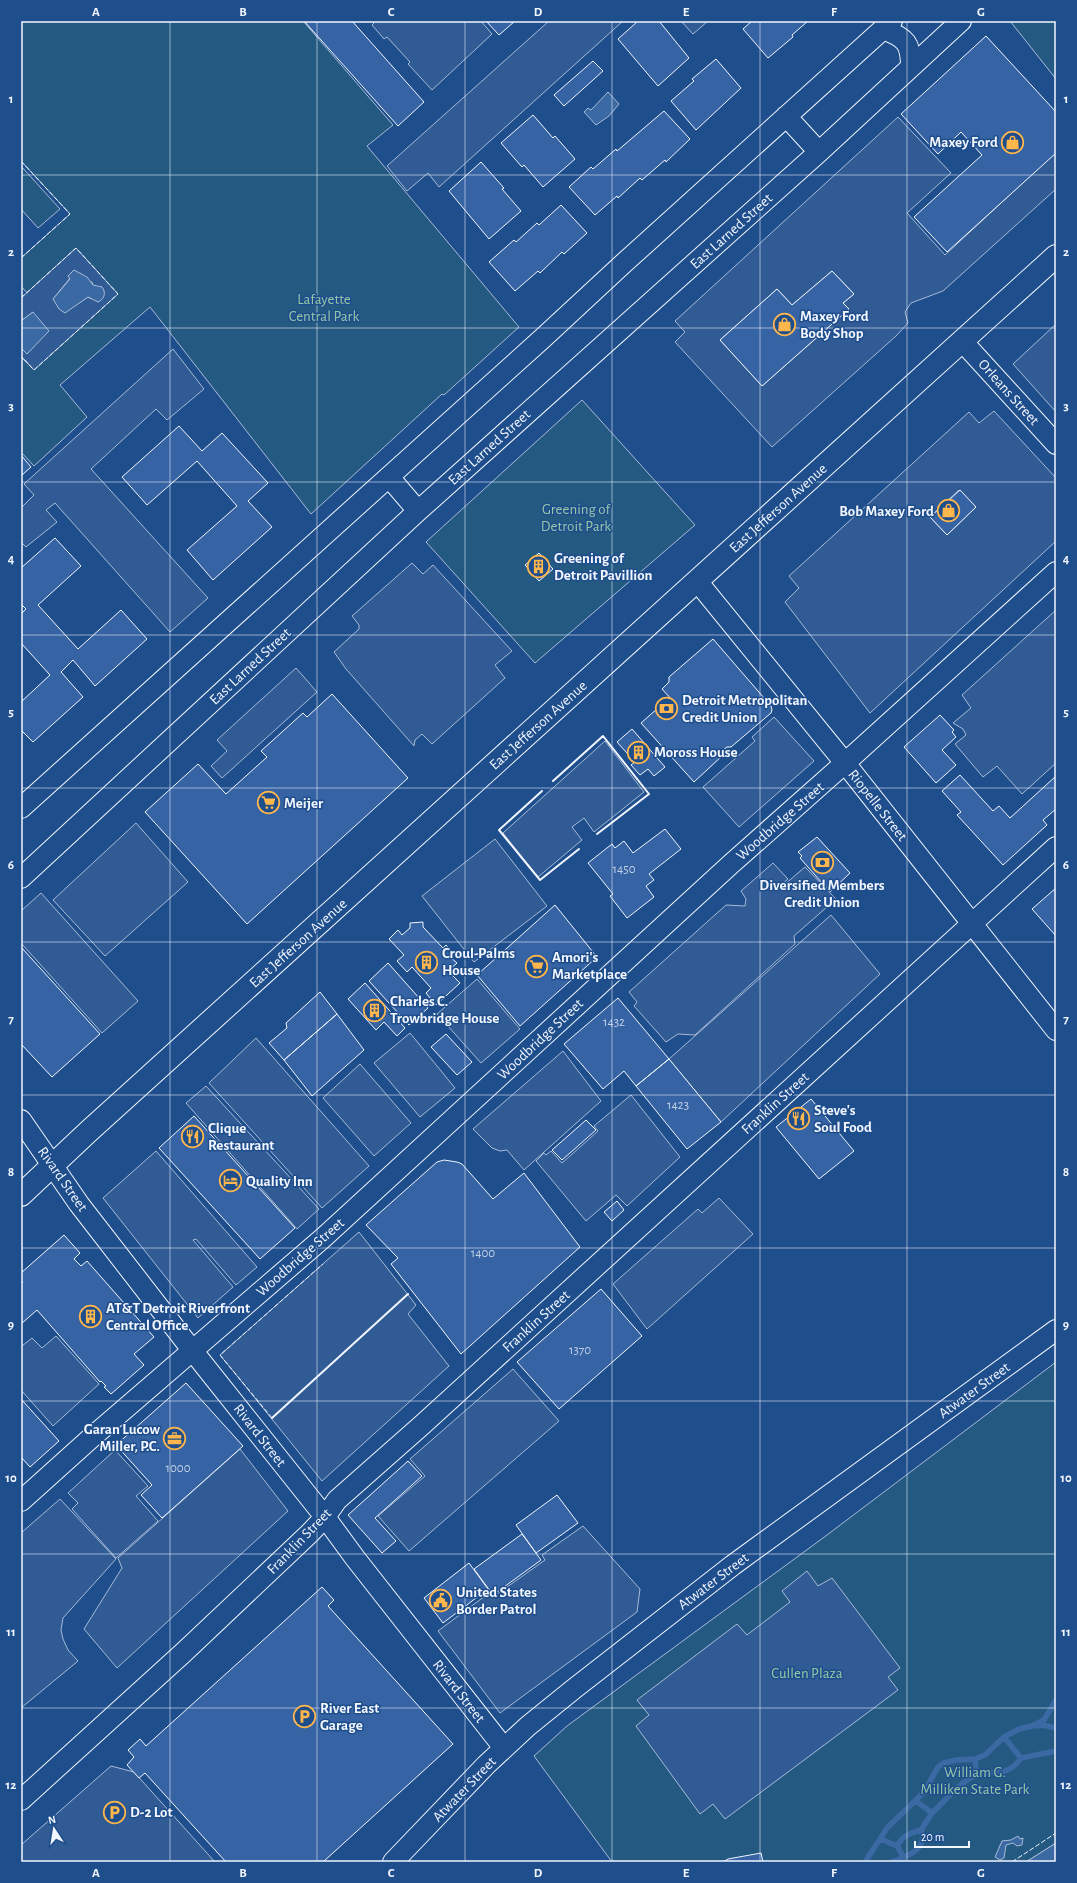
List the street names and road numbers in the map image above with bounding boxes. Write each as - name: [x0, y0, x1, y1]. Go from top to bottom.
- street label: East Larned Street: [687, 191, 775, 272]
- street label: Orleans Street: [975, 357, 1042, 428]
- street label: East Larned Street: [445, 407, 533, 488]
- street label: East Jefferson Avenue: [727, 461, 830, 556]
- street label: East Larned Street: [207, 625, 294, 708]
- street label: East Jefferson Avenue: [487, 678, 590, 773]
- street label: Riopelle Street: [845, 767, 910, 844]
- street label: Woodbridge Street: [734, 779, 827, 863]
- street label: East Jefferson Avenue: [247, 896, 350, 991]
- street label: Woodbridge Street: [495, 996, 586, 1083]
- street label: Franklin Street: [739, 1069, 812, 1137]
- street label: Rivard Street: [35, 1144, 90, 1215]
- street label: Woodbridge Street: [254, 1215, 347, 1299]
- street label: Franklin Street: [500, 1287, 573, 1355]
- street label: Atwater Street: [936, 1360, 1013, 1421]
- street label: Rivard Street: [231, 1401, 289, 1470]
- street label: Franklin Street: [264, 1505, 334, 1577]
- street label: Atwater Street: [675, 1550, 752, 1613]
- street label: Rivard Street: [430, 1657, 488, 1726]
- street label: Atwater Street: [430, 1754, 499, 1825]

